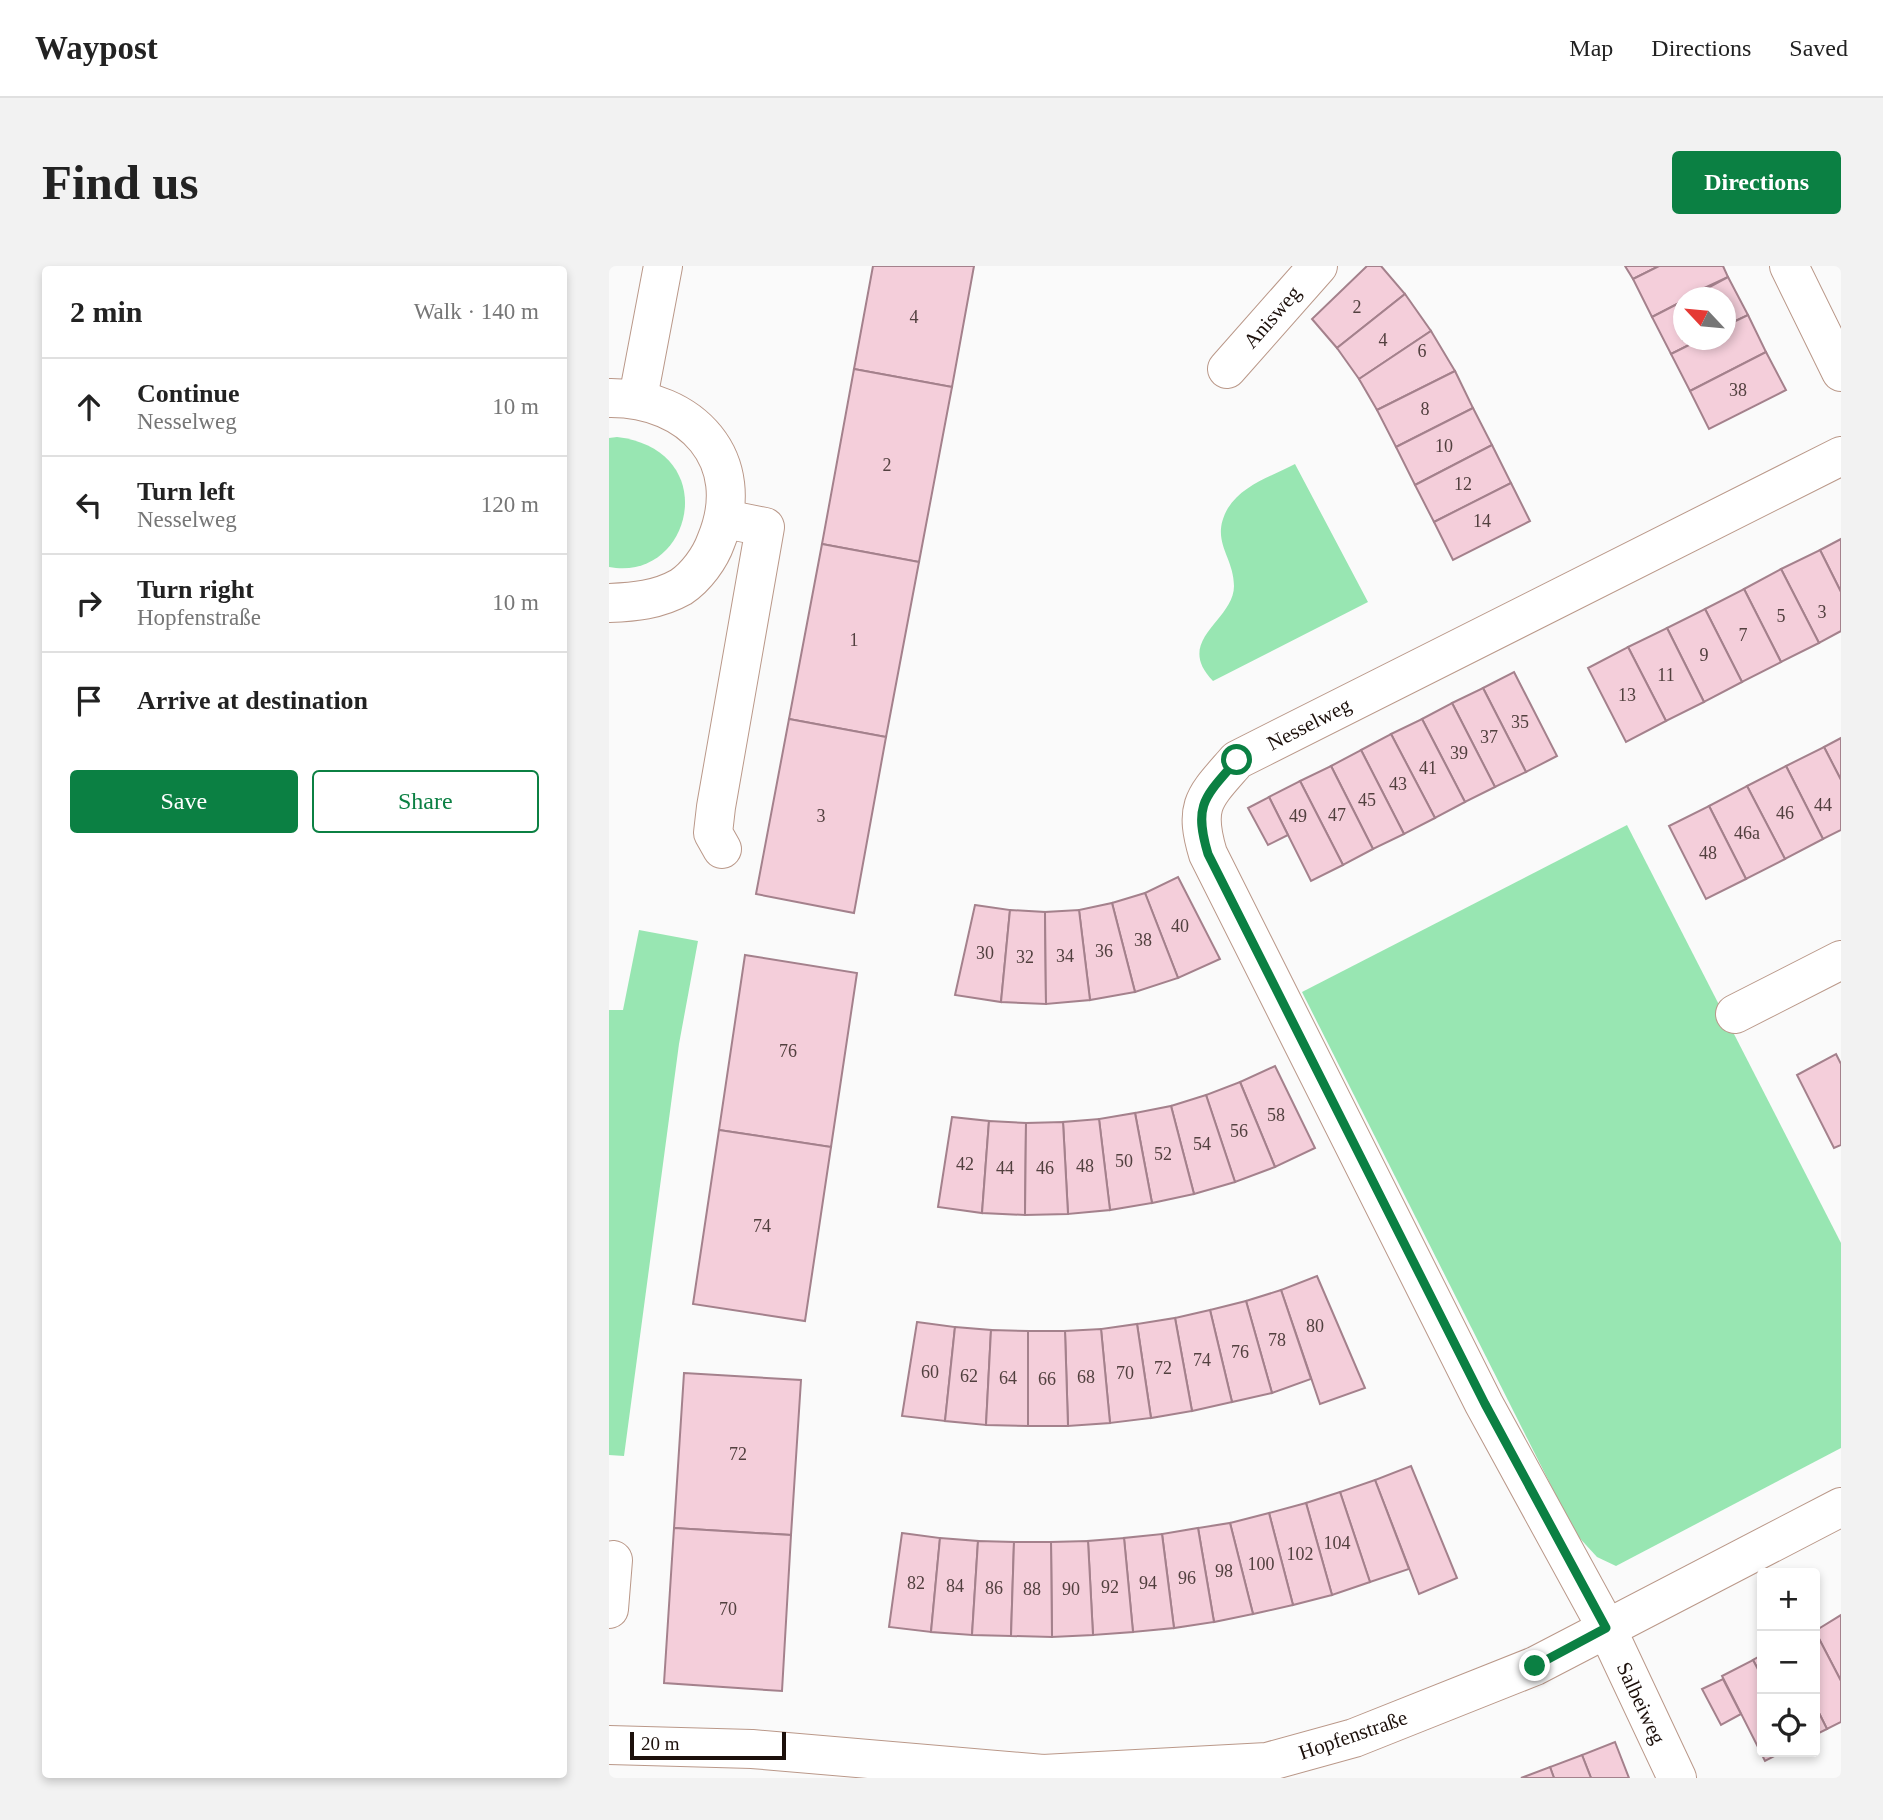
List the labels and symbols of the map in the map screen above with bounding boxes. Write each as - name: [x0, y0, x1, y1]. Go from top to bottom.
- street label: Anisweg: [1238, 281, 1306, 353]
- north arrow: [1673, 287, 1736, 350]
- house number: 2: [1353, 297, 1362, 317]
- house number: 4: [910, 307, 919, 327]
- house number: 4: [1379, 330, 1388, 350]
- house number: 6: [1418, 341, 1427, 361]
- house number: 38: [1729, 380, 1747, 400]
- house number: 8: [1421, 399, 1430, 419]
- house number: 10: [1435, 436, 1453, 456]
- house number: 2: [883, 455, 892, 475]
- house number: 12: [1454, 474, 1472, 494]
- house number: 14: [1473, 511, 1491, 531]
- house number: 3: [1818, 602, 1827, 622]
- house number: 5: [1777, 606, 1786, 626]
- house number: 7: [1739, 625, 1748, 645]
- house number: 1: [850, 630, 859, 650]
- house number: 9: [1700, 645, 1709, 665]
- house number: 11: [1657, 665, 1675, 685]
- house number: 13: [1618, 685, 1636, 705]
- street label: Nesselweg: [1263, 692, 1355, 755]
- house number: 35: [1511, 712, 1529, 732]
- house number: 37: [1480, 727, 1498, 747]
- house number: 39: [1450, 743, 1468, 763]
- route start: [1221, 744, 1252, 775]
- house number: 41: [1419, 758, 1437, 778]
- house number: 43: [1389, 774, 1407, 794]
- house number: 45: [1358, 790, 1376, 810]
- house number: 44: [1814, 795, 1832, 815]
- house number: 46: [1776, 803, 1794, 823]
- house number: 47: [1328, 805, 1346, 825]
- house number: 3: [817, 806, 826, 826]
- house number: 49: [1289, 806, 1307, 826]
- house number: 46a: [1734, 823, 1760, 843]
- house number: 48: [1699, 843, 1717, 863]
- house number: 40: [1171, 916, 1189, 936]
- house number: 38: [1134, 930, 1152, 950]
- house number: 36: [1095, 941, 1113, 961]
- house number: 30: [976, 943, 994, 963]
- house number: 34: [1056, 946, 1074, 966]
- house number: 32: [1016, 947, 1034, 967]
- house number: 76: [779, 1041, 797, 1061]
- house number: 58: [1267, 1105, 1285, 1125]
- house number: 56: [1230, 1121, 1248, 1141]
- house number: 54: [1193, 1134, 1211, 1154]
- house number: 52: [1154, 1144, 1172, 1164]
- house number: 50: [1115, 1151, 1133, 1171]
- house number: 42: [956, 1154, 974, 1174]
- house number: 48: [1076, 1156, 1094, 1176]
- house number: 44: [996, 1158, 1014, 1178]
- house number: 46: [1036, 1158, 1054, 1178]
- house number: 74: [753, 1216, 771, 1236]
- house number: 80: [1306, 1316, 1324, 1336]
- house number: 78: [1268, 1330, 1286, 1350]
- house number: 76: [1231, 1342, 1249, 1362]
- house number: 74: [1193, 1350, 1211, 1370]
- house number: 72: [1154, 1358, 1172, 1378]
- house number: 60: [921, 1362, 939, 1382]
- house number: 70: [1116, 1363, 1134, 1383]
- house number: 62: [960, 1366, 978, 1386]
- house number: 68: [1077, 1367, 1095, 1387]
- house number: 64: [999, 1368, 1017, 1388]
- house number: 66: [1038, 1369, 1056, 1389]
- house number: 72: [729, 1444, 747, 1464]
- house number: 104: [1324, 1533, 1351, 1553]
- house number: 102: [1287, 1544, 1314, 1564]
- house number: 100: [1248, 1554, 1275, 1574]
- house number: 98: [1215, 1561, 1233, 1581]
- house number: 96: [1178, 1568, 1196, 1588]
- house number: 82: [907, 1573, 925, 1593]
- house number: 94: [1139, 1573, 1157, 1593]
- house number: 84: [946, 1576, 964, 1596]
- house number: 92: [1101, 1577, 1119, 1597]
- house number: 86: [985, 1578, 1003, 1598]
- house number: 88: [1023, 1579, 1041, 1599]
- house number: 90: [1062, 1579, 1080, 1599]
- house number: 70: [719, 1599, 737, 1619]
- route end: [1519, 1650, 1550, 1681]
- street label: Salbeiweg: [1612, 1658, 1671, 1748]
- street label: Hopfenstraße: [1296, 1705, 1410, 1765]
- scale bar: [630, 1729, 786, 1761]

